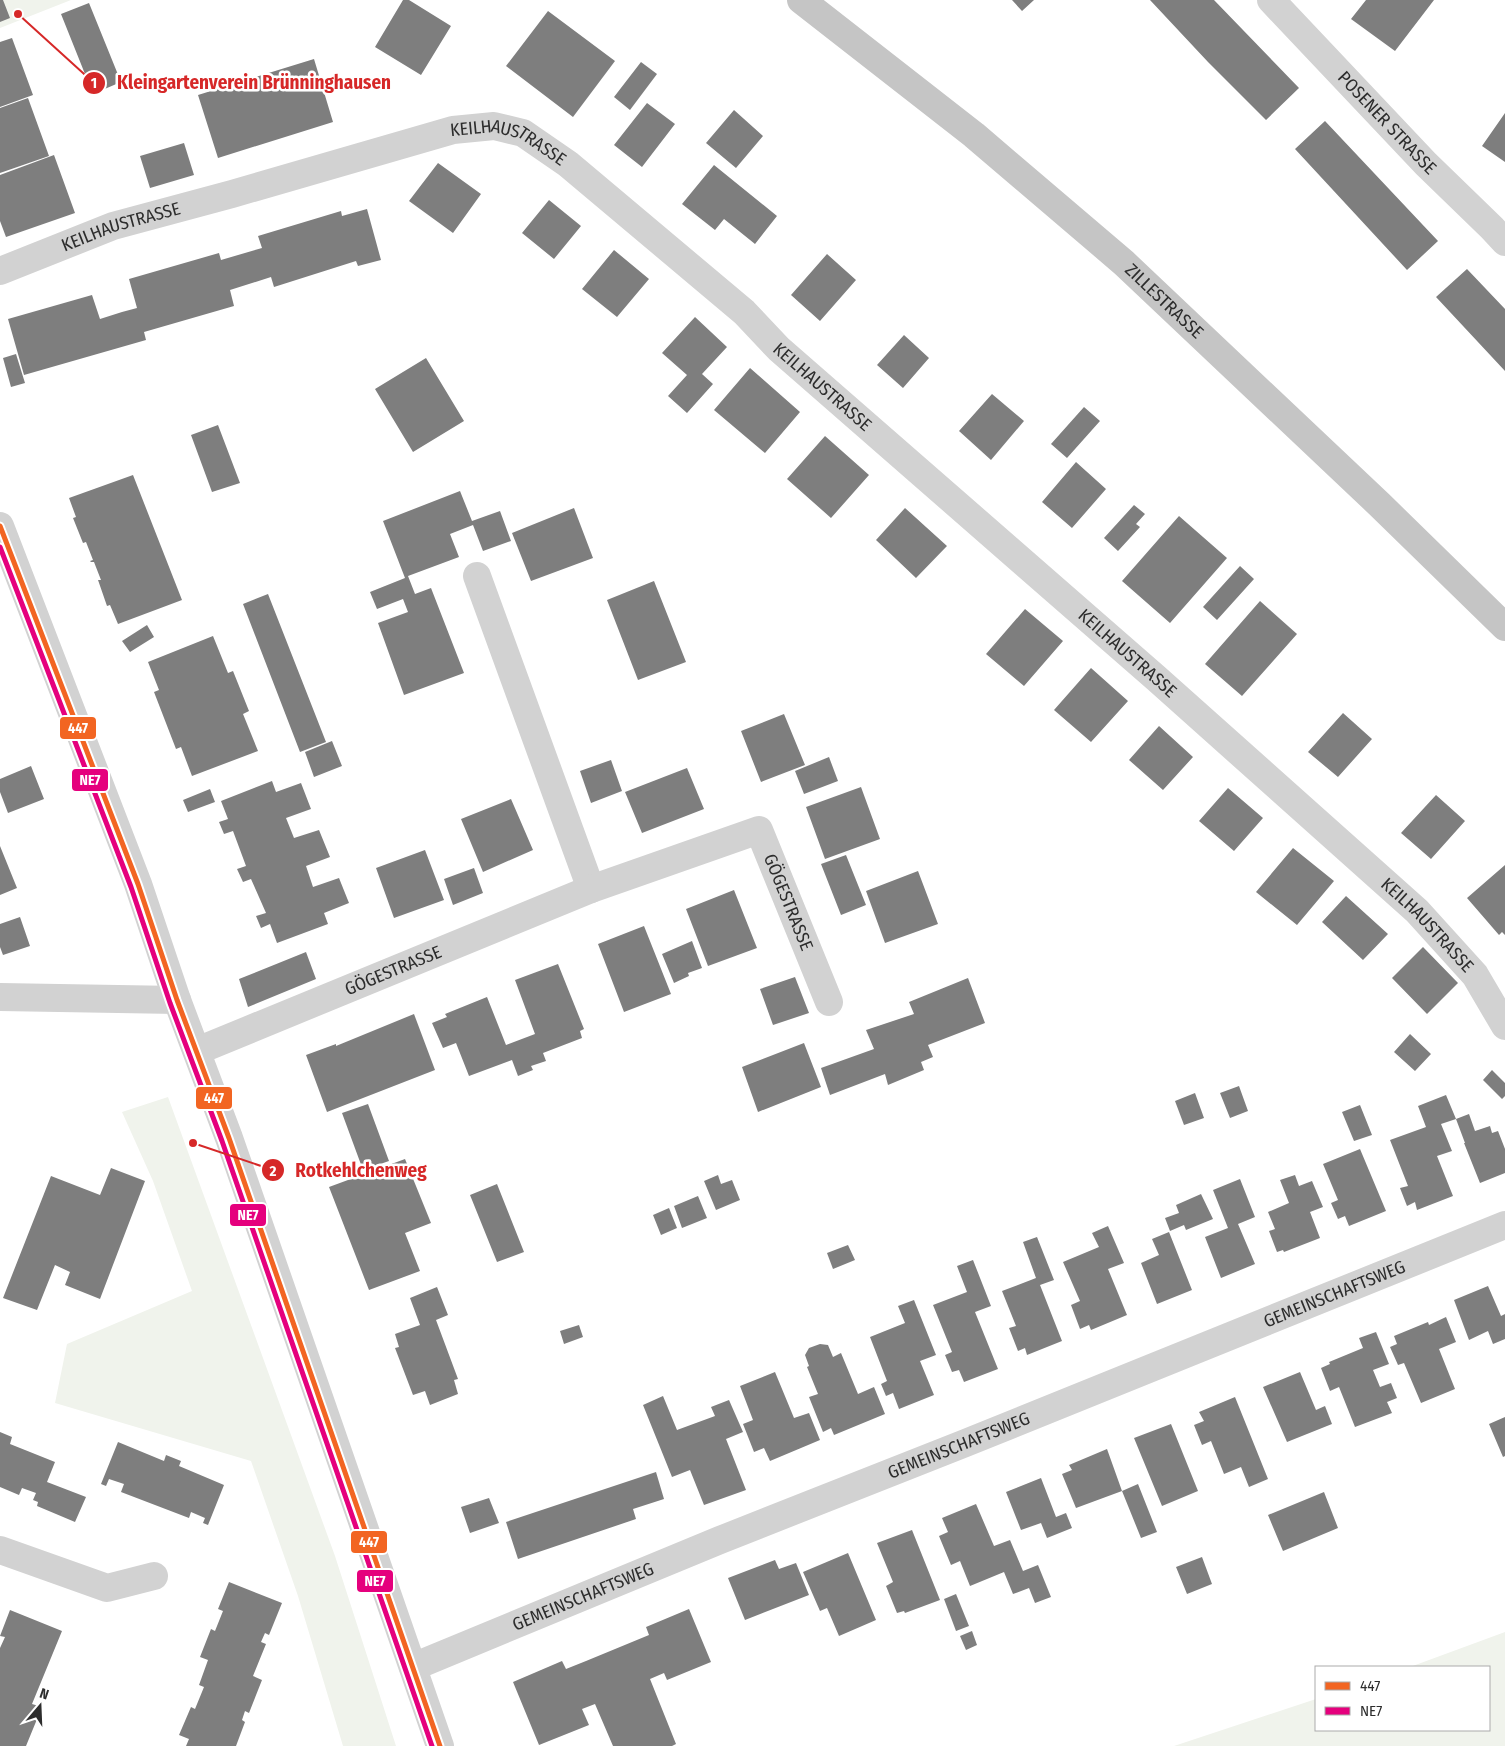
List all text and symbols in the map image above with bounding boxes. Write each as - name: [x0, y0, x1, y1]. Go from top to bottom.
- callout: Kleingartenverein Brünninghausen: [82, 66, 401, 100]
- street label: POSENER STRASSE: [1333, 67, 1441, 179]
- text: Kleingartenverein Brünninghausen: [117, 71, 391, 94]
- text: 1: [91, 74, 97, 92]
- street label: KEILHAUSTRASSE: [449, 115, 570, 170]
- street label: KEILHAUSTRASSE: [58, 197, 183, 256]
- street label: ZILLESTRASSE: [1120, 259, 1208, 343]
- street label: KEILHAUSTRASSE: [769, 338, 876, 436]
- street label: KEILHAUSTRASSE: [1074, 604, 1181, 702]
- line badge: 447: [59, 716, 97, 740]
- text: 447: [68, 720, 88, 737]
- line badge: NE7: [71, 768, 109, 792]
- text: NE7: [80, 772, 101, 789]
- street label: GÖGESTRASSE: [759, 851, 818, 954]
- street label: KEILHAUSTRASSE: [1376, 873, 1478, 977]
- street label: GÖGESTRASSE: [341, 941, 445, 1000]
- line badge: 447: [195, 1086, 233, 1110]
- text: 447: [204, 1090, 224, 1107]
- callout: Rotkehlchenweg: [261, 1153, 437, 1187]
- text: Rotkehlchenweg: [295, 1159, 427, 1182]
- text: 2: [269, 1162, 277, 1180]
- line badge: NE7: [229, 1203, 267, 1227]
- text: NE7: [238, 1207, 259, 1224]
- street label: GEMEINSCHAFTSWEG: [1260, 1256, 1408, 1332]
- street label: GEMEINSCHAFTSWEG: [885, 1407, 1033, 1484]
- line badge: 447: [350, 1530, 388, 1554]
- text: 447: [359, 1534, 379, 1551]
- street label: GEMEINSCHAFTSWEG: [509, 1558, 657, 1636]
- line badge: NE7: [356, 1569, 394, 1593]
- text: NE7: [365, 1573, 386, 1590]
- legend: [1315, 1666, 1490, 1731]
- text: 447: [1360, 1677, 1380, 1695]
- north arrow: [15, 1681, 65, 1731]
- text: N: [37, 1685, 51, 1704]
- text: NE7: [1360, 1702, 1382, 1720]

